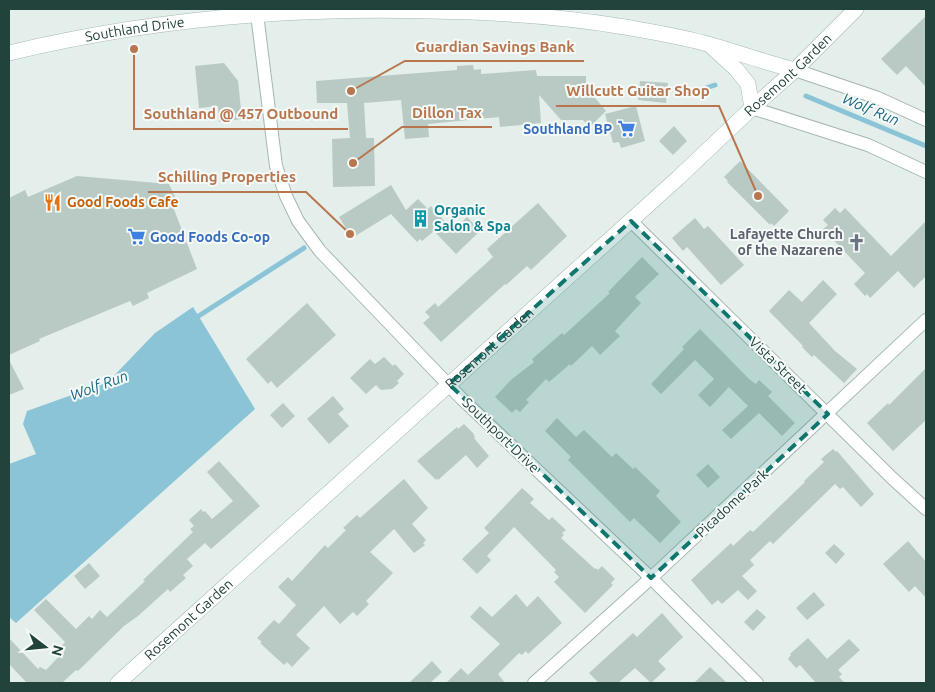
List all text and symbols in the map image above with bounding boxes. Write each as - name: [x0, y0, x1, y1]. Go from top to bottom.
- street label: Southland Drive: [84, 14, 185, 45]
- street label: Rosemont Garden: [741, 30, 835, 119]
- callout: Guardian Savings Bank: [405, 31, 584, 61]
- text: Guardian Savings Bank: [415, 38, 575, 55]
- callout: Willcutt Guitar Shop: [556, 76, 719, 106]
- text: Willcutt Guitar Shop: [566, 82, 710, 99]
- water label: Wolf Run: [840, 89, 902, 129]
- callout: Dillon Tax: [402, 97, 492, 127]
- callout: Southland @ 457 Outbound: [134, 99, 348, 129]
- text: Dillon Tax: [412, 104, 482, 121]
- text: Southland @ 457 Outbound: [144, 105, 338, 122]
- supermarket icon: Southland BP: [616, 119, 636, 139]
- place label: Southland BP: [523, 121, 612, 137]
- callout: Schilling Properties: [148, 162, 306, 192]
- text: Schilling Properties: [158, 168, 296, 185]
- restaurant icon: Good Foods Cafe: [43, 192, 63, 212]
- place label: Good Foods Cafe: [67, 194, 179, 210]
- place label: Organic Salon & Spa: [434, 202, 511, 234]
- building icon: Organic Salon & Spa: [410, 208, 430, 228]
- place label: Lafayette Church of the Nazarene: [730, 226, 843, 258]
- supermarket icon: Good Foods Co-op: [126, 227, 146, 247]
- place label: Good Foods Co-op: [150, 229, 270, 245]
- church icon: Lafayette Church of the Nazarene: [847, 232, 867, 252]
- street label: Rosemont Garden: [442, 304, 537, 392]
- street label: Vista Street: [746, 334, 810, 397]
- water label: Wolf Run: [68, 367, 130, 403]
- street label: Southport Drive: [459, 394, 543, 476]
- street label: Picadome Park: [693, 466, 771, 540]
- street label: Rosemont Garden: [141, 575, 236, 663]
- north arrow: [20, 622, 70, 672]
- text: N: [48, 643, 67, 658]

